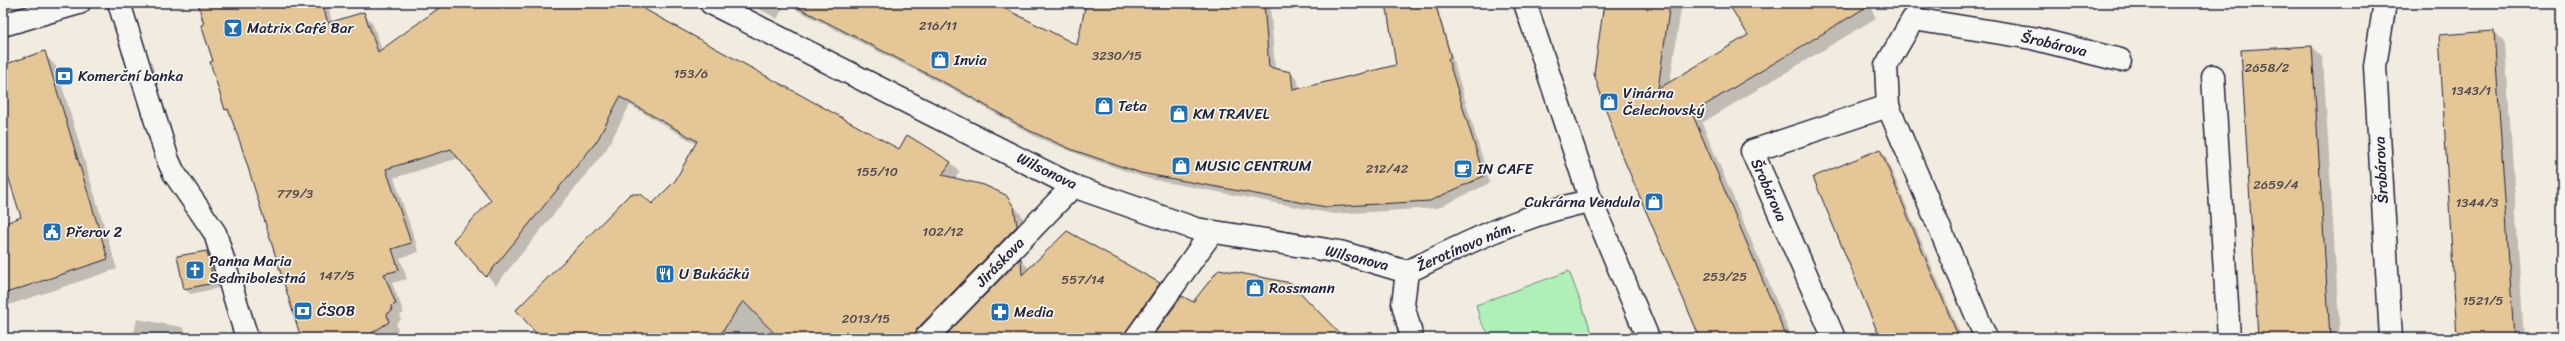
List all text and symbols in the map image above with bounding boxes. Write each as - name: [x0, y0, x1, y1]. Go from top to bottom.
- house number: 216/11: [919, 14, 957, 37]
- place label: Matrix Café Bar: [247, 15, 354, 41]
- bar icon: Matrix Café Bar: [222, 17, 244, 39]
- street label: Šrobárova: [2018, 24, 2090, 64]
- house number: 3230/15: [1092, 44, 1142, 67]
- place label: Invia: [953, 47, 987, 73]
- shop icon: Invia: [929, 49, 951, 71]
- house number: 2658/2: [2245, 56, 2290, 79]
- house number: 153/6: [674, 62, 708, 85]
- place label: Komerční banka: [78, 63, 184, 89]
- bank icon: Komerční banka: [53, 65, 75, 87]
- house number: 1343/1: [2451, 79, 2491, 102]
- place label: Vinárna Čelechovský: [1623, 80, 1705, 123]
- shop icon: Vinárna Čelechovský: [1598, 91, 1620, 113]
- place label: Teta: [1118, 93, 1147, 119]
- shop icon: Teta: [1093, 95, 1115, 117]
- place label: KM TRAVEL: [1193, 101, 1269, 127]
- shop icon: KM TRAVEL: [1168, 103, 1190, 125]
- street label: Šrobárova: [2366, 135, 2396, 204]
- street label: Wilsonova: [1012, 145, 1082, 197]
- place label: MUSIC CENTRUM: [1195, 153, 1312, 179]
- street label: Šrobárova: [1743, 154, 1795, 226]
- shop icon: MUSIC CENTRUM: [1170, 155, 1192, 177]
- place label: IN CAFE: [1476, 156, 1535, 182]
- house number: 212/42: [1366, 157, 1409, 180]
- cafe icon: IN CAFE: [1452, 158, 1474, 180]
- house number: 155/10: [856, 160, 898, 183]
- house number: 2659/4: [2253, 173, 2299, 196]
- house number: 779/3: [277, 182, 313, 205]
- place label: Cukrárna Vendula: [1525, 189, 1640, 215]
- shop icon: Cukrárna Vendula: [1643, 191, 1665, 213]
- house number: 1344/3: [2456, 191, 2498, 214]
- street label: Žerotínovo nám.: [1412, 213, 1520, 279]
- place label: Přerov 2: [66, 219, 123, 245]
- house number: 102/12: [923, 220, 964, 243]
- public building icon: Přerov 2: [41, 221, 63, 243]
- street label: Jiráskova: [968, 230, 1031, 294]
- street label: Wilsonova: [1323, 238, 1392, 279]
- place label: Panna Maria Sedmibolestná: [209, 248, 306, 291]
- church icon: Panna Maria Sedmibolestná: [184, 259, 206, 281]
- place label: U Bukáčků: [679, 261, 749, 287]
- restaurant icon: U Bukáčků: [654, 263, 676, 285]
- house number: 147/5: [319, 264, 355, 287]
- house number: 253/25: [1703, 265, 1747, 288]
- house number: 557/14: [1061, 268, 1105, 291]
- place label: Rossmann: [1269, 275, 1335, 301]
- shop icon: Rossmann: [1244, 277, 1266, 299]
- house number: 1521/5: [2463, 289, 2504, 312]
- place label: ČSOB: [317, 298, 356, 324]
- place label: Media: [1014, 299, 1054, 325]
- bank icon: ČSOB: [292, 300, 314, 322]
- pharmacy icon: Media: [989, 301, 1011, 323]
- house number: 2013/15: [842, 307, 890, 330]

